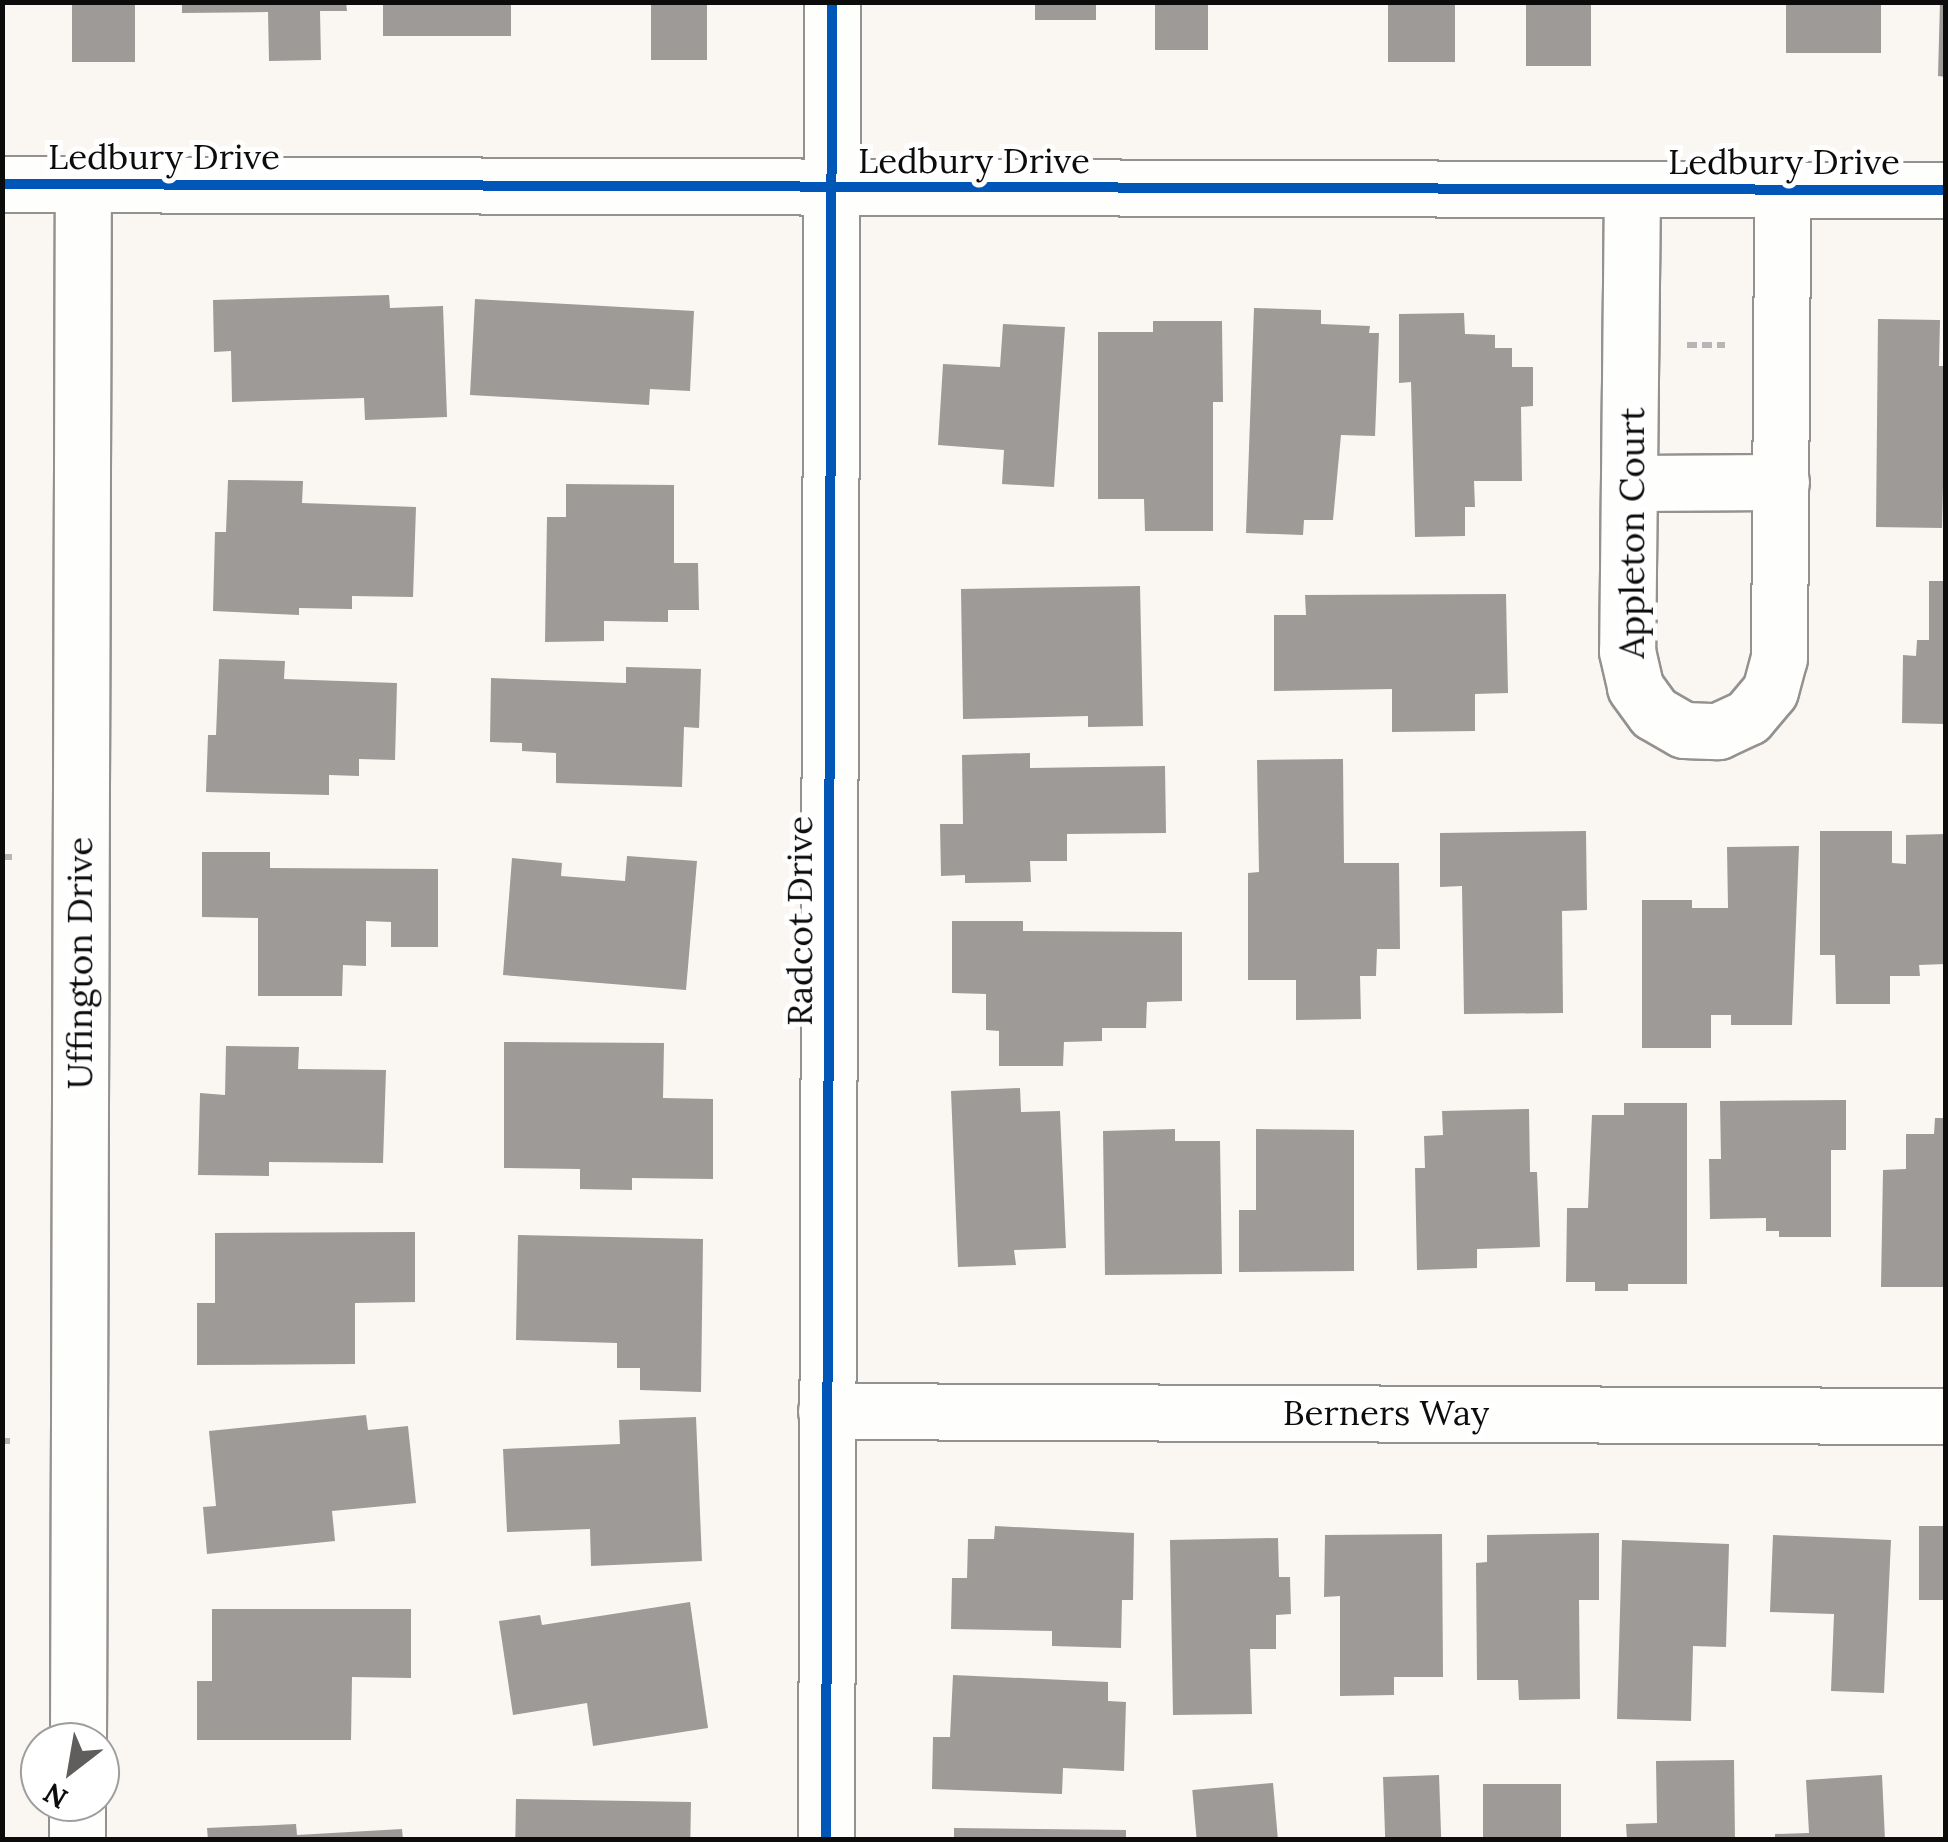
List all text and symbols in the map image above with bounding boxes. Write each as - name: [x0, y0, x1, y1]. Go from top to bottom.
- street label: Ledbury Drive: [48, 136, 280, 178]
- street label: Ledbury Drive: [858, 140, 1090, 182]
- street label: Ledbury Drive: [1668, 141, 1900, 183]
- street label: Appleton Court: [1611, 407, 1653, 659]
- street label: Radcot Drive: [779, 816, 821, 1026]
- street label: Uffington Drive: [59, 837, 101, 1089]
- street label: Berners Way: [1283, 1392, 1489, 1434]
- north arrow: [20, 1722, 120, 1822]
- text: N: [37, 1775, 74, 1817]

